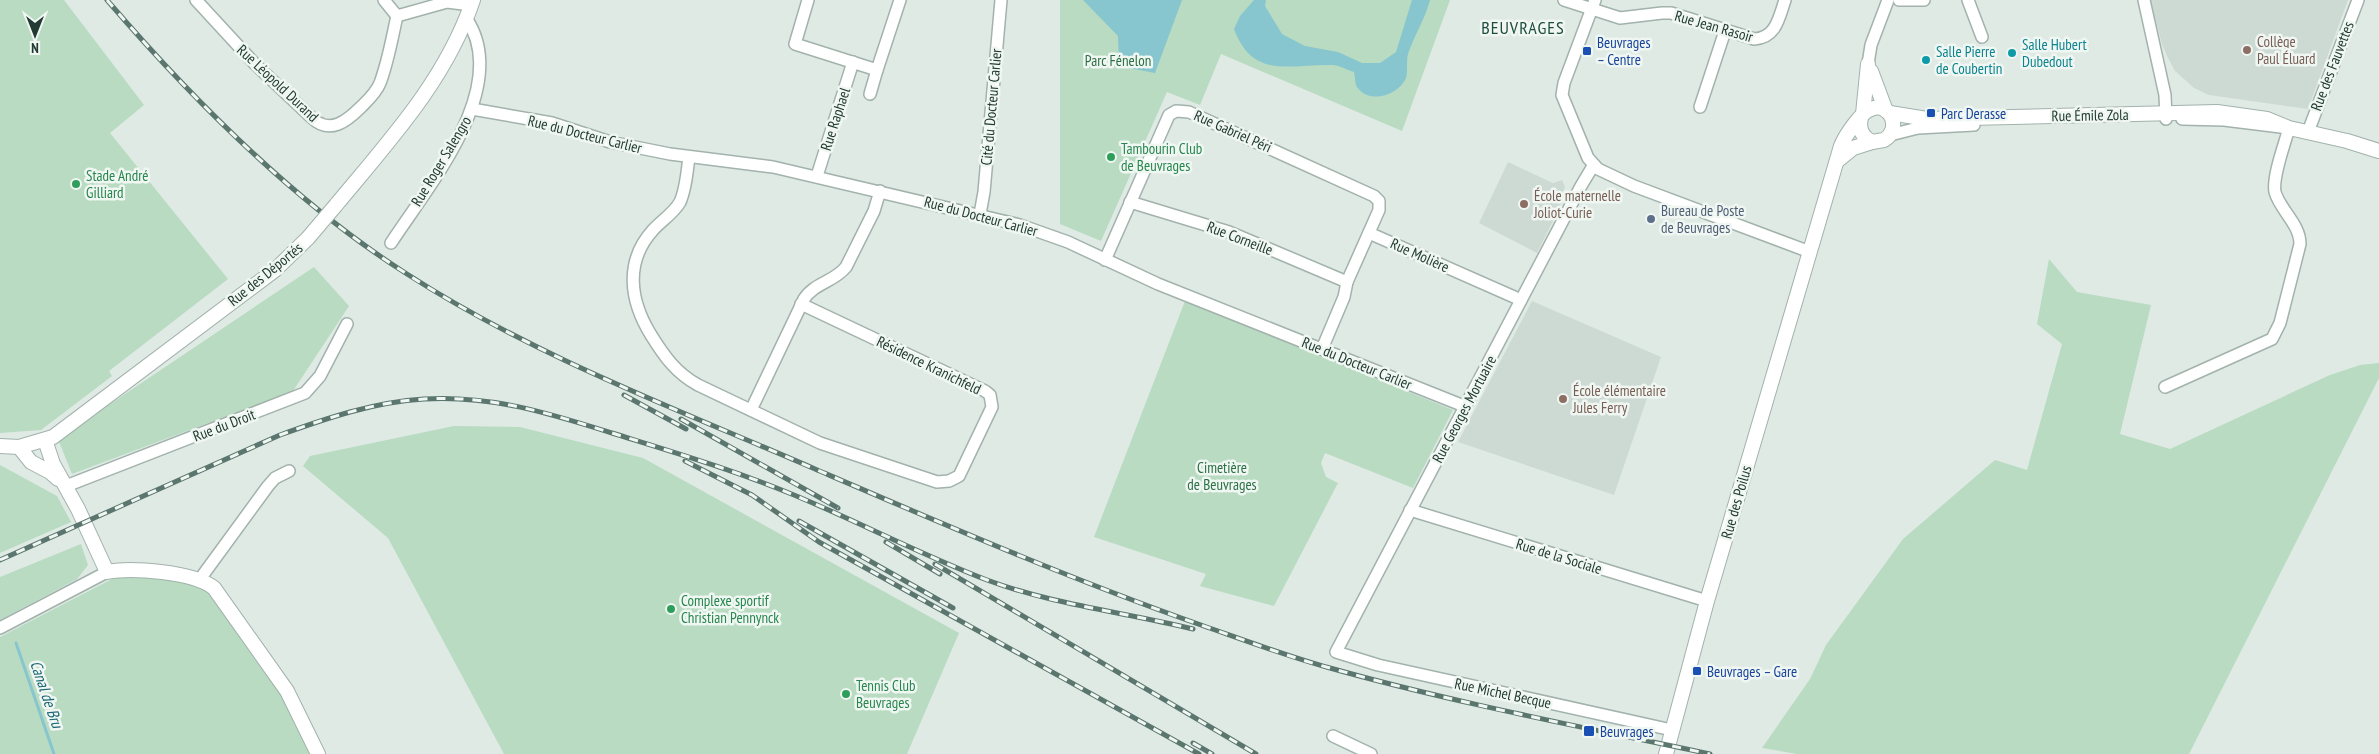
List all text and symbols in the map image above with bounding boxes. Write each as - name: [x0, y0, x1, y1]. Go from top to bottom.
- street label: Rue Jean Rasoir: [1673, 6, 1756, 47]
- north arrow: [10, 10, 60, 60]
- district label: BEUVRAGES: [1481, 16, 1565, 39]
- street label: Rue des Fauvettes: [2306, 19, 2358, 113]
- place label: Collège Paul Éluard: [2257, 32, 2316, 68]
- place label: Beuvrages – Centre: [1597, 33, 1650, 69]
- place label: Salle Hubert Dubedout: [2022, 35, 2087, 71]
- text: N: [31, 39, 39, 57]
- street label: Rue Léopold Durand: [233, 40, 323, 126]
- place label: Salle Pierre de Coubertin: [1936, 42, 2002, 78]
- marker: Collège Paul Éluard: [2241, 44, 2253, 56]
- marker: Beuvrages – Centre: [1581, 45, 1593, 57]
- street label: Cité du Docteur Carlier: [976, 47, 1006, 166]
- marker: Salle Hubert Dubedout: [2006, 47, 2018, 59]
- park label: Parc Fénelon: [1085, 51, 1151, 70]
- marker: Salle Pierre de Coubertin: [1920, 54, 1932, 66]
- street label: Rue Raphael: [816, 85, 854, 153]
- place label: Parc Derasse: [1941, 104, 2006, 123]
- street label: Rue Gabriel Péri: [1191, 105, 1275, 157]
- street label: Rue Émile Zola: [2051, 105, 2129, 125]
- marker: Parc Derasse: [1925, 107, 1937, 119]
- street label: Rue du Docteur Carlier: [526, 111, 645, 158]
- street label: Rue Roger Salengro: [407, 112, 475, 210]
- place label: Tambourin Club de Beuvrages: [1121, 139, 1202, 175]
- marker: Tambourin Club de Beuvrages: [1105, 151, 1117, 163]
- place label: Stade André Gilliard: [86, 166, 149, 202]
- marker: Stade André Gilliard: [70, 178, 82, 190]
- place label: École maternelle Joliot-Curie: [1533, 186, 1621, 222]
- street label: Rue du Docteur Carlier: [922, 192, 1041, 241]
- marker: École maternelle Joliot-Curie: [1518, 198, 1530, 210]
- place label: Bureau de Poste de Beuvrages: [1661, 201, 1745, 237]
- marker: Bureau de Poste de Beuvrages: [1645, 213, 1657, 225]
- street label: Rue Corneille: [1204, 217, 1276, 259]
- street label: Rue Molière: [1388, 234, 1452, 276]
- street label: Rue des Déportés: [224, 238, 306, 310]
- street label: Résidence Kranichfeld: [874, 332, 984, 398]
- street label: Rue du Docteur Carlier: [1299, 332, 1416, 394]
- street label: Rue Georges Mortuaire: [1428, 352, 1500, 466]
- place label: École élémentaire Jules Ferry: [1572, 381, 1666, 417]
- marker: École élémentaire Jules Ferry: [1557, 393, 1569, 405]
- street label: Rue du Droit: [190, 404, 258, 446]
- park label: Cimetière de Beuvrages: [1187, 458, 1257, 494]
- street label: Rue des Poilus: [1717, 463, 1755, 541]
- street label: Rue de la Sociale: [1514, 534, 1604, 578]
- place label: Complexe sportif Christian Pennynck: [681, 591, 779, 627]
- marker: Complexe sportif Christian Pennynck: [665, 603, 677, 615]
- water label: Canal de Bru: [26, 658, 68, 731]
- place label: Beuvrages – Gare: [1707, 662, 1797, 681]
- marker: Beuvrages – Gare: [1691, 665, 1703, 677]
- street label: Rue Michel Becque: [1453, 674, 1553, 712]
- place label: Tennis Club Beuvrages: [856, 676, 915, 712]
- marker: Tennis Club Beuvrages: [840, 688, 852, 700]
- place label: Beuvrages: [1600, 722, 1653, 741]
- marker: Beuvrages: [1582, 724, 1596, 738]

